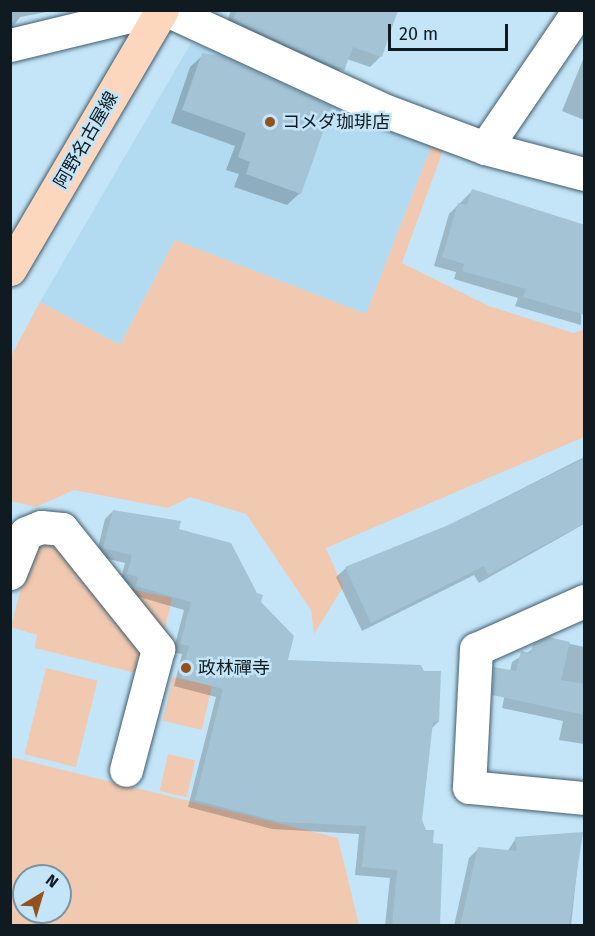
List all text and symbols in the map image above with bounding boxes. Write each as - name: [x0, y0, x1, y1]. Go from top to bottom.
- scale bar: [391, 12, 511, 50]
- text: 20 m: [399, 23, 438, 45]
- street label: 阿野名古屋線: [50, 88, 122, 192]
- place label: コメダ珈琲店: [282, 111, 390, 133]
- marker: コメダ珈琲店: [263, 115, 277, 129]
- place label: 政林禪寺: [198, 657, 270, 679]
- marker: 政林禪寺: [179, 661, 193, 675]
- north arrow: [12, 864, 72, 924]
- text: N: [42, 870, 62, 892]

